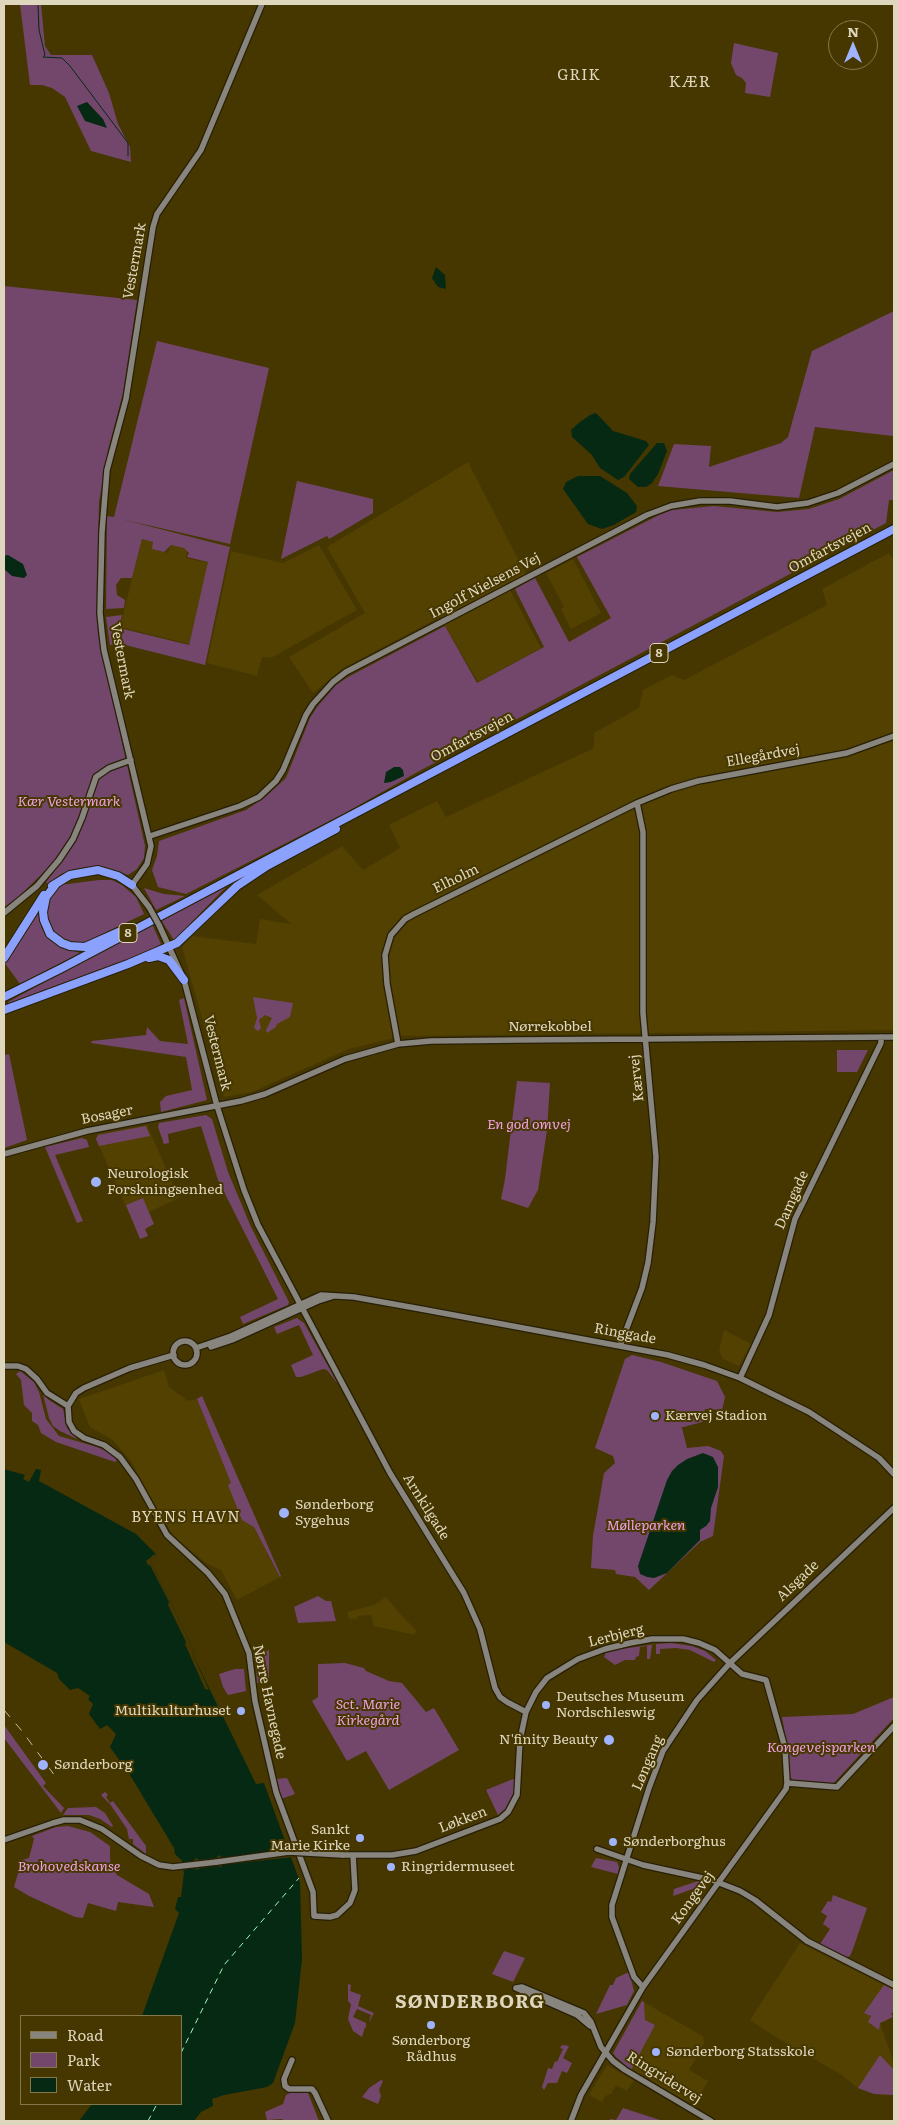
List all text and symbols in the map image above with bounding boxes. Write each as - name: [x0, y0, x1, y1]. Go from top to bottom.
- north arrow: [828, 20, 878, 70]
- text: N: [847, 21, 859, 41]
- district label: GRIK: [557, 67, 601, 85]
- district label: KÆR: [668, 72, 712, 92]
- street label: Vestermark: [120, 221, 150, 301]
- street label: Omfartsvejen: [786, 519, 874, 577]
- street label: Ingolf Nielsens Vej: [427, 550, 543, 622]
- street label: Vestermark: [106, 621, 138, 701]
- road number: 8: [650, 644, 668, 662]
- street label: Omfartsvejen: [428, 708, 516, 766]
- street label: Ellegårdvej: [725, 741, 801, 771]
- park label: Kær Vestermark: [18, 794, 120, 810]
- street label: Elholm: [430, 861, 482, 897]
- road number: 8: [119, 924, 137, 942]
- street label: Vestermark: [199, 1013, 235, 1093]
- street label: Nørrekobbel: [508, 1019, 592, 1035]
- street label: Kærvej: [626, 1053, 648, 1103]
- street label: Bosager: [80, 1102, 134, 1128]
- park label: En god omvej: [487, 1117, 571, 1133]
- place label: Neurologisk Forskningsenhed: [107, 1166, 223, 1198]
- street label: Damgade: [772, 1168, 812, 1232]
- marker: Neurologisk Forskningsenhed: [89, 1175, 103, 1189]
- street label: Ringgade: [593, 1320, 657, 1348]
- place label: Kærvej Stadion: [665, 1408, 767, 1424]
- marker: Kærvej Stadion: [649, 1410, 661, 1422]
- street label: Arnkilgade: [399, 1471, 453, 1543]
- place label: Sønderborg Sygehus: [295, 1497, 374, 1530]
- marker: Sønderborg Sygehus: [277, 1506, 291, 1520]
- district label: BYENS HAVN: [130, 1509, 242, 1527]
- park label: Mølleparken: [607, 1518, 685, 1534]
- street label: Alsgade: [773, 1557, 823, 1605]
- street label: Lerbjerg: [586, 1621, 646, 1651]
- street label: Nørre Havnegade: [249, 1643, 289, 1761]
- place label: Deutsches Museum Nordschleswig: [556, 1689, 685, 1721]
- park label: Sct. Marie Kirkegård: [336, 1697, 400, 1730]
- marker: Deutsches Museum Nordschleswig: [540, 1699, 552, 1711]
- place label: Multikulturhuset: [115, 1703, 231, 1719]
- marker: Multikulturhuset: [235, 1705, 247, 1717]
- place label: N'finity Beauty: [499, 1732, 598, 1748]
- marker: N'finity Beauty: [602, 1733, 616, 1747]
- street label: Løngang: [629, 1733, 667, 1793]
- park label: Kongevejsparken: [767, 1740, 875, 1756]
- place label: Sønderborg: [54, 1757, 133, 1773]
- marker: Sønderborg: [36, 1758, 50, 1772]
- street label: Løkken: [437, 1803, 489, 1837]
- place label: Sankt Marie Kirke: [270, 1822, 350, 1854]
- marker: Sankt Marie Kirke: [354, 1832, 366, 1844]
- place label: Sønderborghus: [623, 1834, 725, 1850]
- marker: Sønderborghus: [607, 1836, 619, 1848]
- park label: Brohovedskanse: [18, 1859, 120, 1875]
- place label: Ringridermuseet: [401, 1859, 515, 1875]
- marker: Ringridermuseet: [385, 1861, 397, 1873]
- street label: Kongevej: [668, 1868, 718, 1928]
- district label: SØNDERBORG: [394, 1991, 546, 2013]
- legend: [20, 2015, 182, 2105]
- marker: Sønderborg Rådhus: [425, 2019, 437, 2031]
- text: Road: [67, 2023, 103, 2046]
- place label: Sønderborg Rådhus: [392, 2033, 470, 2066]
- place label: Sønderborg Statsskole: [666, 2044, 814, 2060]
- marker: Sønderborg Statsskole: [650, 2046, 662, 2058]
- text: Park: [67, 2048, 100, 2071]
- street label: Ringridervej: [624, 2048, 704, 2108]
- text: Water: [67, 2073, 112, 2096]

